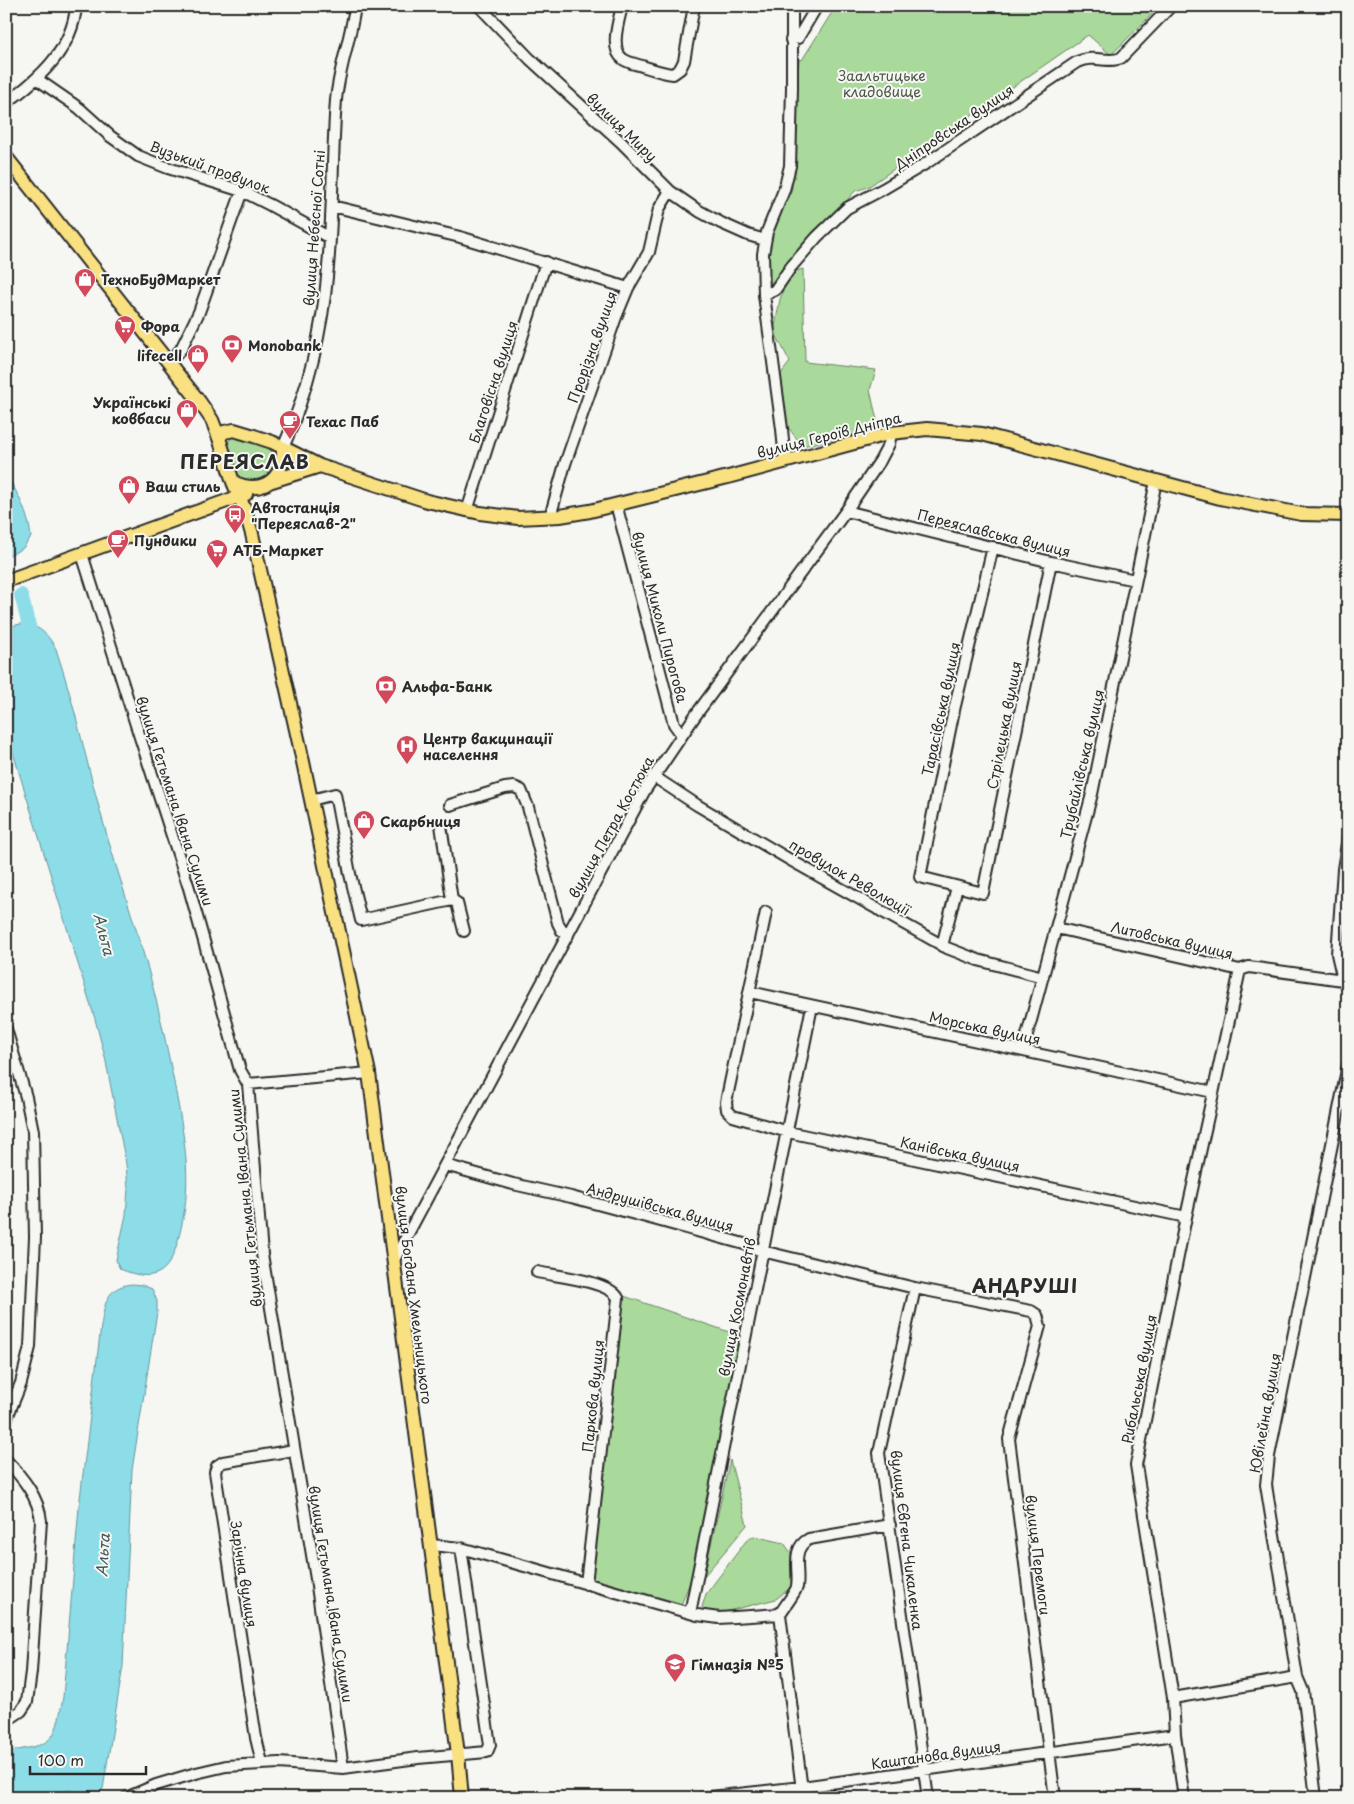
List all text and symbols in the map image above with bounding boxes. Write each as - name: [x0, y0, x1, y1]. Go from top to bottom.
- park label: Заальтицьке кладовище: [838, 65, 926, 102]
- street label: Дніпровська вулиця: [889, 79, 1018, 175]
- street label: вулиця Миру: [582, 88, 662, 166]
- street label: Вузький провулок: [147, 136, 274, 199]
- street label: вулиця Небесної Сотні: [298, 149, 330, 307]
- shop icon: ТехноБудМаркет: [73, 267, 97, 298]
- place label: ТехноБудМаркет: [101, 269, 221, 290]
- street label: Прорізна вулиця: [562, 288, 622, 406]
- supermarket icon: Фора: [113, 314, 137, 345]
- place label: Фора: [141, 316, 181, 337]
- street label: Благовісна вулиця: [463, 318, 523, 446]
- bank icon: Monobank: [220, 333, 244, 364]
- place label: Monobank: [248, 335, 322, 356]
- shop icon: lifecell: [186, 343, 210, 374]
- place label: lifecell: [137, 345, 182, 366]
- place label: Українські ковбаси: [92, 392, 171, 429]
- shop icon: Українські ковбаси: [175, 398, 199, 429]
- street label: вулиця Героїв Дніпра: [755, 407, 903, 463]
- cafe icon: Техас Паб: [278, 409, 302, 440]
- place label: Техас Паб: [306, 411, 379, 432]
- district label: ПЕРЕЯСЛАВ: [180, 447, 310, 475]
- shop icon: Ваш стиль: [117, 474, 141, 505]
- place label: Ваш стиль: [145, 476, 221, 497]
- place label: Автостанція "Переяслав-2": [251, 497, 356, 534]
- bus stop icon: Автостанція "Переяслав-2": [223, 503, 247, 534]
- street label: Переяславська вулиця: [915, 504, 1073, 562]
- cafe icon: Пундики: [106, 528, 130, 559]
- street label: вулиця Миколи Пирогова: [627, 529, 693, 705]
- place label: Пундики: [134, 530, 197, 551]
- supermarket icon: АТБ-Маркет: [205, 538, 229, 569]
- place label: АТБ-Маркет: [233, 540, 324, 561]
- street label: Тарасівська вулиця: [917, 640, 965, 778]
- street label: Стрілецька вулиця: [981, 659, 1027, 791]
- bank icon: Альфа-Банк: [374, 674, 398, 705]
- place label: Альфа-Банк: [402, 676, 492, 697]
- street label: Трубайлівська вулиця: [1055, 687, 1109, 841]
- street label: вулиця Гетьмана Івана Сулими: [131, 693, 219, 909]
- place label: Центр вакцинації населення: [423, 728, 553, 765]
- hospital icon: Центр вакцинації населення: [395, 734, 419, 765]
- street label: вулиця Петра Костюка: [563, 752, 659, 902]
- shop icon: Скарбниця: [352, 809, 376, 840]
- place label: Скарбниця: [380, 811, 461, 832]
- street label: провулок Революції: [786, 834, 915, 921]
- water label: Альта: [89, 910, 122, 958]
- street label: Литовська вулиця: [1109, 916, 1235, 964]
- street label: Морська вулиця: [927, 1006, 1043, 1050]
- street label: вулиця Гетьмана Івана Сулими: [223, 1088, 267, 1308]
- street label: Канівська вулиця: [898, 1131, 1022, 1177]
- street label: Андрушівська вулиця: [584, 1177, 736, 1237]
- street label: вулиця Богдана Хмельницького: [390, 1184, 438, 1406]
- street label: вулиця Космонавтів: [713, 1236, 761, 1378]
- district label: АНДРУШІ: [972, 1271, 1078, 1299]
- street label: Рибальська вулиця: [1116, 1313, 1162, 1445]
- street label: Паркова вулиця: [577, 1339, 609, 1453]
- street label: Ювілейна вулиця: [1244, 1351, 1286, 1475]
- street label: вулиця Євгена Чикаленка: [886, 1449, 928, 1632]
- street label: вулиця Гетьмана Івана Сулими: [303, 1484, 359, 1704]
- street label: вулиця Перемоги: [1020, 1494, 1056, 1616]
- street label: Зарічна вулиця: [225, 1519, 263, 1629]
- water label: Альта: [89, 1532, 115, 1577]
- school or university icon: Гімназія №5: [663, 1652, 687, 1683]
- place label: Гімназія №5: [691, 1654, 784, 1675]
- street label: Каштанова вулиця: [870, 1735, 1002, 1775]
- scale bar: [30, 1744, 146, 1776]
- text: 100 m: [38, 1748, 84, 1771]

